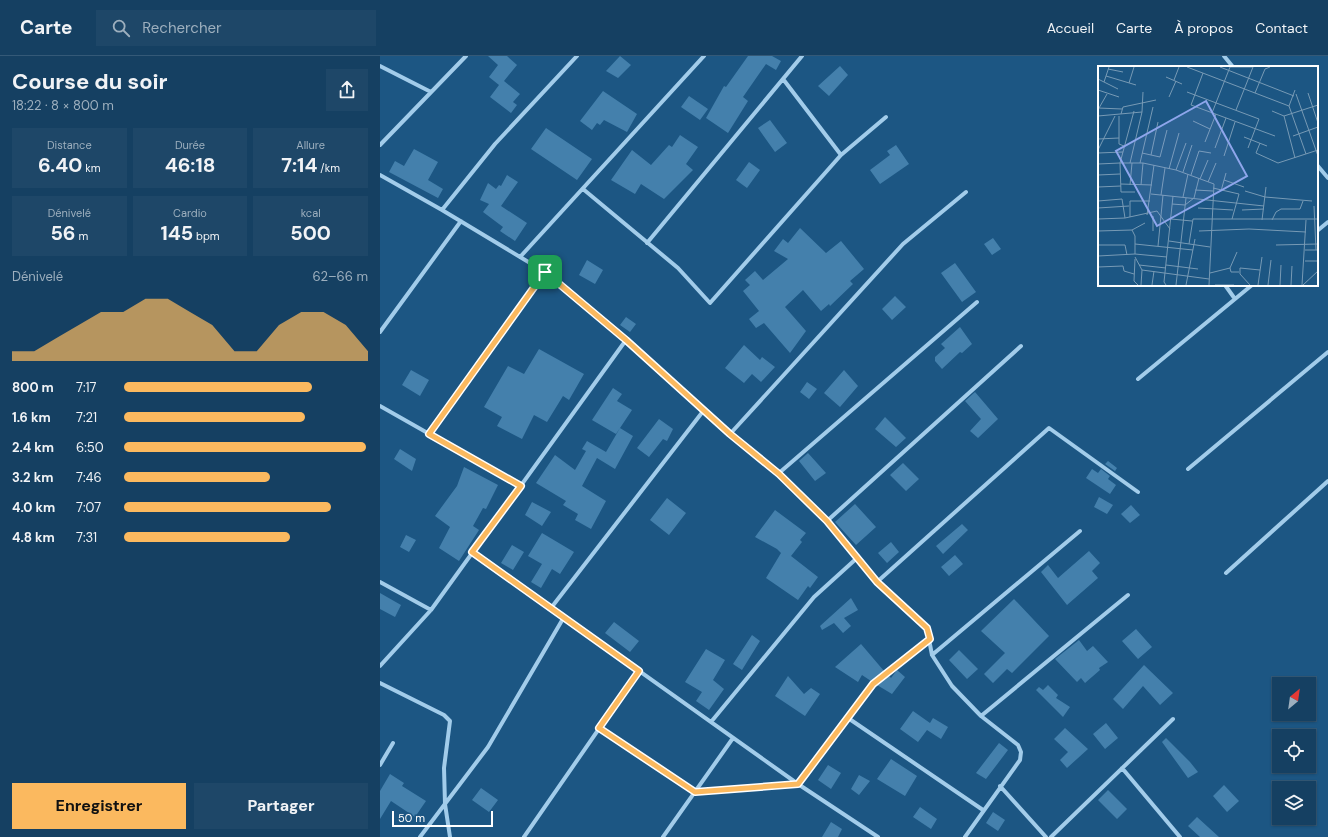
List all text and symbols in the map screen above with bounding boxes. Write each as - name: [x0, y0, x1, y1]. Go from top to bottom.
- search box: [96, 10, 376, 46]
- text: Carte: [20, 15, 72, 40]
- icon: search: [110, 17, 132, 39]
- text: Rechercher: [142, 18, 222, 38]
- text: Accueil: [1047, 19, 1094, 37]
- text: Carte: [1116, 19, 1152, 37]
- text: À propos: [1174, 19, 1233, 37]
- text: Contact: [1255, 19, 1308, 37]
- inset map: [1098, 66, 1318, 286]
- text: Course du soir: [12, 67, 168, 96]
- button: share: [326, 69, 368, 111]
- text: 18:22 · 8 × 800 m: [12, 97, 114, 114]
- text: Distance: [47, 138, 92, 152]
- text: Durée: [175, 138, 205, 152]
- text: Allure: [296, 138, 325, 152]
- text: 6.40: [38, 152, 82, 178]
- text: 46:18: [165, 152, 215, 178]
- text: 7:14: [281, 152, 317, 178]
- text: km: [82, 161, 101, 175]
- text: /km: [317, 161, 340, 175]
- text: Dénivelé: [48, 206, 91, 220]
- text: Cardio: [173, 206, 207, 220]
- text: kcal: [301, 206, 321, 220]
- text: 56: [50, 220, 76, 246]
- text: 145: [160, 220, 193, 246]
- text: 500: [290, 220, 331, 246]
- text: m: [76, 229, 88, 243]
- text: bpm: [193, 229, 220, 243]
- pin: [528, 255, 562, 289]
- icon: arrive: [534, 261, 556, 283]
- text: Dénivelé: [12, 268, 63, 285]
- text: 62–66 m: [313, 268, 368, 285]
- text: 800 m: [12, 379, 54, 396]
- text: 7:17: [76, 379, 97, 396]
- text: 1.6 km: [12, 409, 51, 426]
- text: 7:21: [76, 409, 97, 426]
- text: 2.4 km: [12, 439, 54, 456]
- text: 6:50: [76, 439, 104, 456]
- text: 3.2 km: [12, 469, 53, 486]
- text: 7:46: [76, 469, 102, 486]
- text: 4.0 km: [12, 499, 55, 516]
- text: 7:07: [76, 499, 101, 516]
- text: 4.8 km: [12, 529, 55, 546]
- text: 7:31: [76, 529, 97, 546]
- north arrow: [1272, 677, 1316, 721]
- map controls: [1272, 677, 1316, 825]
- button: locate: [1272, 729, 1316, 773]
- button: layers: [1272, 781, 1316, 825]
- button: Enregistrer: [12, 783, 186, 829]
- button: Partager: [194, 783, 368, 829]
- scale bar: [392, 809, 493, 828]
- text: 50 m: [398, 811, 425, 825]

